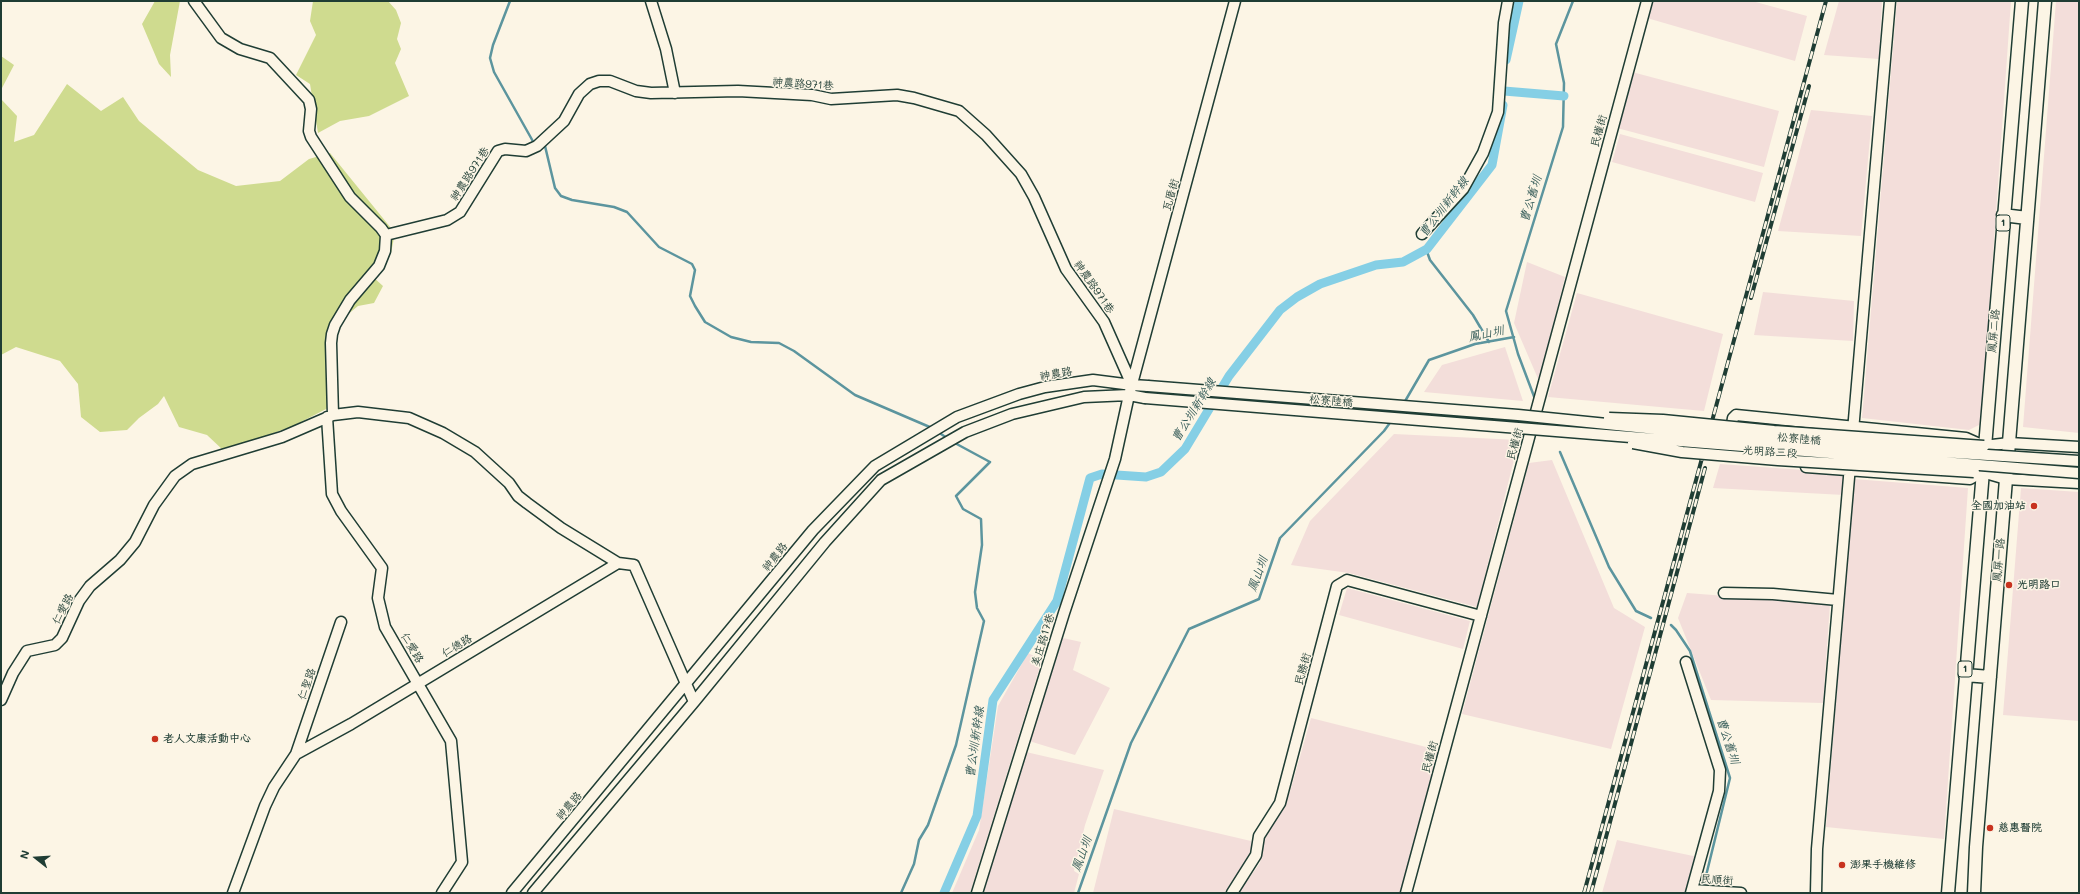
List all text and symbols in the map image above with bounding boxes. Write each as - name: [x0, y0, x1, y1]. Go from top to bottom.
- street label: 神農路971巷: [772, 75, 834, 93]
- street label: 民權街: [1588, 113, 1610, 149]
- street label: 神農路971巷: [448, 145, 492, 203]
- water label: 曹公圳新幹線: [1416, 174, 1472, 240]
- water label: 曹公舊圳: [1517, 174, 1545, 224]
- street label: 瓦厝街: [1160, 177, 1182, 213]
- road number: 1: [1996, 215, 2010, 231]
- street label: 神農路971巷: [1071, 258, 1117, 316]
- street label: 鳳屏二路: [1986, 309, 2002, 353]
- water label: 鳳山圳: [1467, 323, 1505, 345]
- street label: 神農路: [1039, 365, 1073, 383]
- water label: 曹公圳新幹線: [1169, 376, 1219, 444]
- street label: 松寮陸橋: [1309, 393, 1353, 409]
- street label: 民權街: [1504, 426, 1526, 462]
- street label: 松寮陸橋: [1777, 431, 1821, 447]
- street label: 光明路三段: [1742, 443, 1798, 461]
- place label: 全國加油站: [1971, 499, 2026, 513]
- marker: 全國加油站: [2029, 501, 2039, 511]
- street label: 鳳屏一路: [1991, 538, 2007, 582]
- street label: 神農路: [759, 540, 791, 574]
- water label: 鳳山圳: [1245, 555, 1271, 593]
- place label: 光明路口: [2017, 578, 2061, 592]
- marker: 光明路口: [2004, 580, 2014, 590]
- street label: 仁愛路: [50, 591, 76, 627]
- street label: 美庄路17巷: [1029, 612, 1057, 668]
- street label: 仁愛路: [398, 630, 426, 666]
- street label: 仁德路: [439, 632, 475, 660]
- street label: 民勝街: [1292, 651, 1314, 687]
- road number: 1: [1958, 661, 1972, 677]
- street label: 仁聖路: [295, 666, 319, 702]
- water label: 曹公圳新幹線: [963, 705, 987, 779]
- water label: 曹公舊圳: [1714, 716, 1742, 766]
- place label: 老人文康活動中心: [163, 732, 251, 746]
- marker: 老人文康活動中心: [150, 734, 160, 744]
- street label: 民權街: [1419, 739, 1441, 775]
- street label: 神農路: [553, 789, 585, 823]
- place label: 慈惠醫院: [1998, 821, 2042, 835]
- marker: 慈惠醫院: [1985, 823, 1995, 833]
- water label: 鳳山圳: [1069, 835, 1095, 873]
- north arrow: [16, 838, 56, 878]
- text: N: [16, 848, 32, 861]
- place label: 澎果手機維修: [1850, 858, 1916, 872]
- marker: 澎果手機維修: [1837, 860, 1847, 870]
- street label: 民順街: [1700, 873, 1734, 887]

